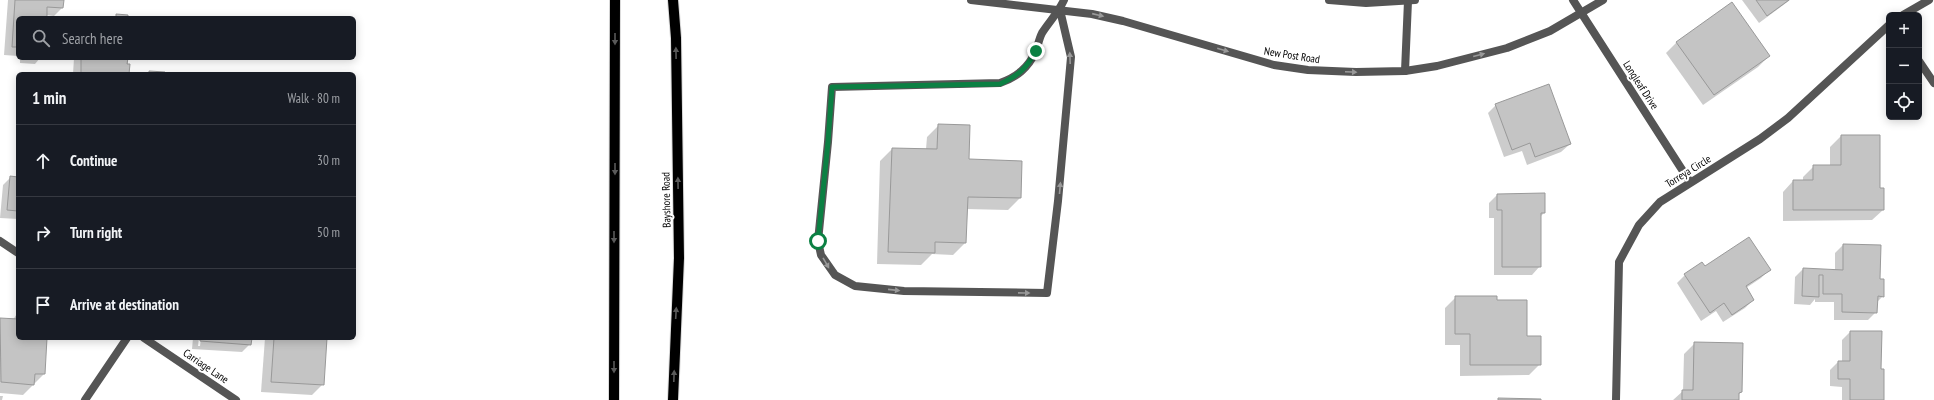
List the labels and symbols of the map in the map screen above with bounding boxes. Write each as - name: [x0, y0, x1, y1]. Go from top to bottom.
- one-way arrow: [1092, 13, 1104, 19]
- one-way arrow: [612, 33, 618, 46]
- route end: [1027, 42, 1045, 60]
- street label: New Post Road: [1263, 44, 1321, 66]
- one-way arrow: [673, 47, 680, 59]
- one-way arrow: [1218, 47, 1230, 53]
- one-way arrow: [1067, 52, 1073, 65]
- one-way arrow: [1473, 52, 1485, 58]
- street label: Longleaf Drive: [1620, 58, 1662, 112]
- one-way arrow: [1345, 69, 1358, 75]
- street label: Torreya Circle: [1663, 151, 1714, 191]
- one-way arrow: [611, 163, 618, 175]
- street label: Bayshore Road: [659, 172, 673, 228]
- one-way arrow: [675, 176, 681, 189]
- one-way arrow: [1056, 182, 1063, 194]
- one-way arrow: [611, 231, 617, 244]
- route start: [809, 232, 827, 250]
- one-way arrow: [822, 257, 829, 269]
- one-way arrow: [888, 287, 900, 293]
- one-way arrow: [1018, 290, 1031, 296]
- one-way arrow: [673, 307, 680, 319]
- street label: Carriage Lane: [181, 346, 232, 387]
- one-way arrow: [611, 361, 617, 374]
- one-way arrow: [670, 370, 677, 382]

